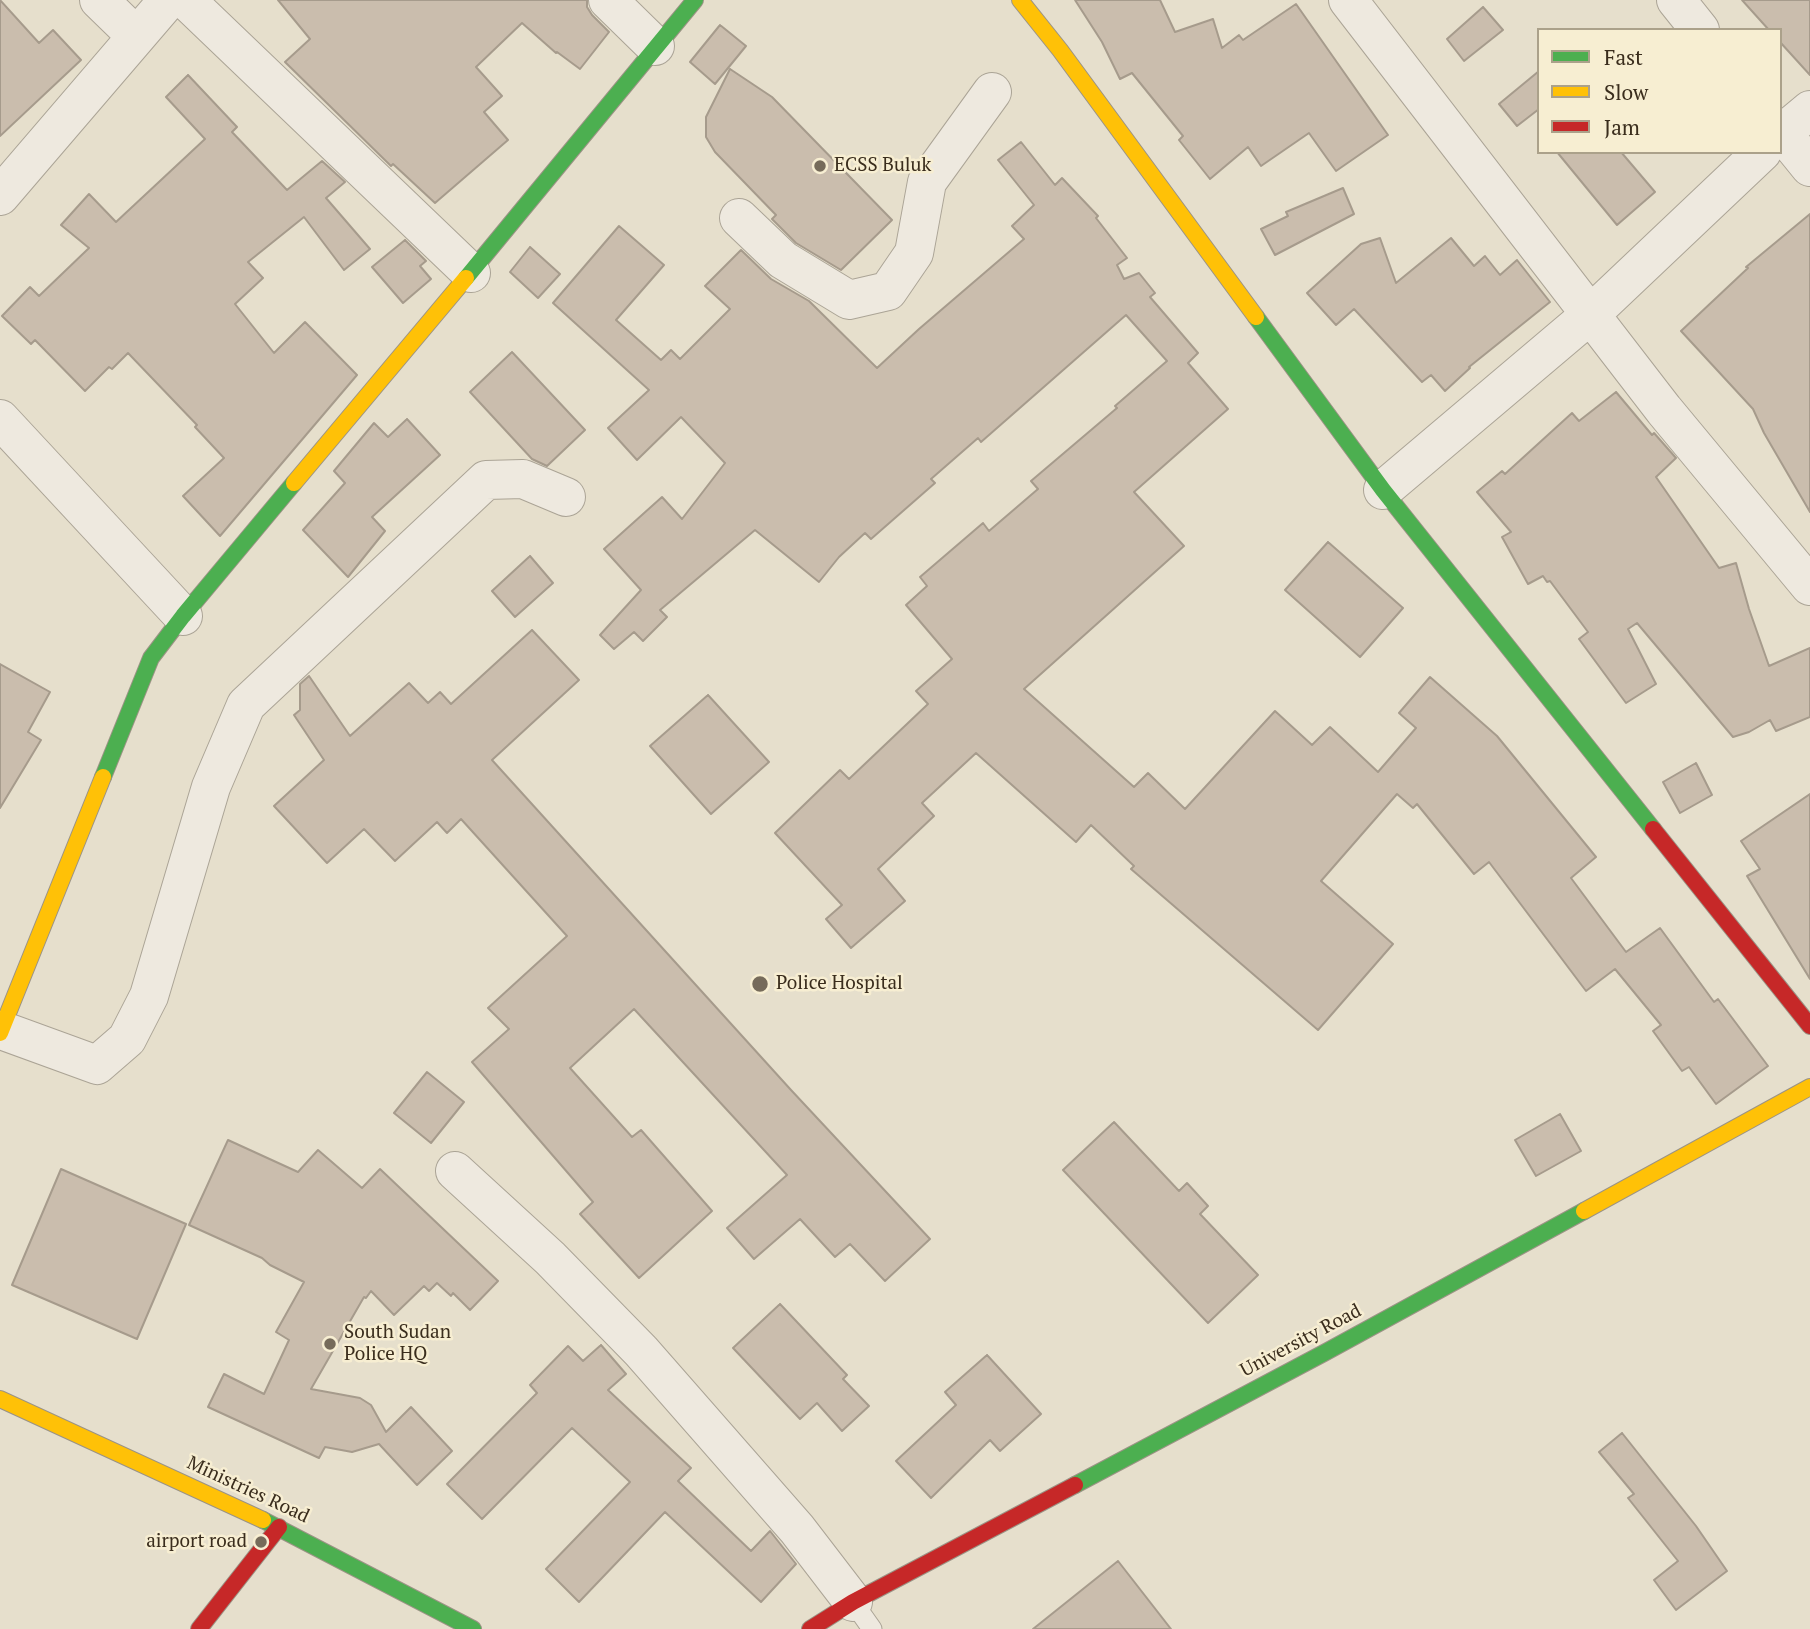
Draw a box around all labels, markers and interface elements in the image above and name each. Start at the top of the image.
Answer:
legend [1537,28,1782,154]
text: Fast [1604,43,1643,71]
text: Slow [1604,78,1648,106]
text: Jam [1604,113,1640,141]
place label: ECSS Buluk [834,155,931,177]
marker: ECSS Buluk [812,158,828,174]
place label: Police Hospital [776,973,903,995]
marker: Police Hospital [750,974,770,994]
street label: University Road [1237,1300,1365,1382]
place label: South Sudan Police HQ [344,1322,451,1366]
marker: South Sudan Police HQ [322,1336,338,1352]
street label: Ministries Road [183,1452,313,1528]
place label: airport road [146,1531,247,1553]
marker: airport road [253,1534,269,1550]

